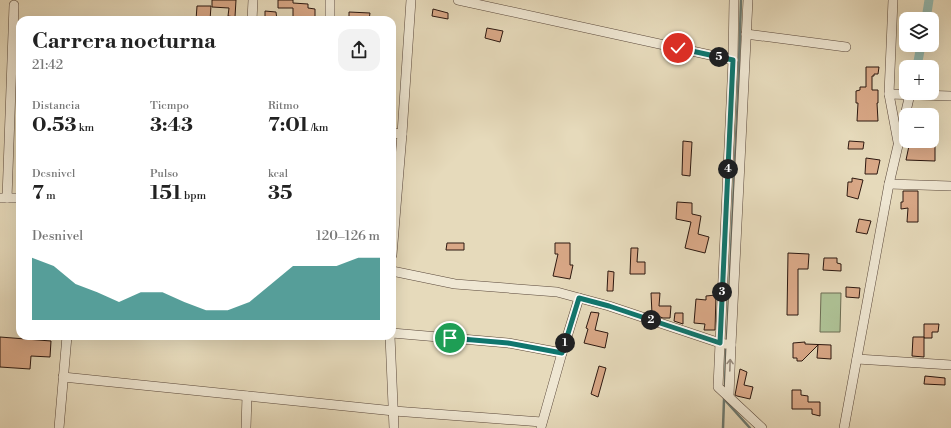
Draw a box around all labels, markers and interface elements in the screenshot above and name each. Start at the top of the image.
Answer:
map controls [899,12,939,148]
button: layers [899,12,939,52]
text: Carrera nocturna [32,28,216,55]
button: share [338,29,380,71]
pin [661,31,695,65]
icon: check [667,37,689,59]
pin: 5 [709,47,729,67]
text: 5 [716,50,722,64]
text: 21:42 [32,57,63,73]
button: + [899,60,939,100]
text: Distancia [32,99,80,113]
text: Tiempo [150,99,189,113]
text: Ritmo [268,99,299,113]
button: − [899,108,939,148]
text: 0.53 [32,113,76,138]
text: 3:43 [150,113,193,138]
text: 7:01 [268,113,309,138]
text: km [76,121,94,135]
text: /km [309,121,328,135]
pin: 4 [718,159,738,179]
text: 4 [724,162,732,176]
text: Desnivel [32,167,75,181]
text: Pulso [150,167,178,181]
text: kcal [268,167,288,181]
text: 7 [32,181,44,206]
text: 151 [150,181,182,206]
text: 35 [268,181,292,206]
text: m [44,189,56,203]
text: bpm [182,189,206,203]
text: Desnivel [32,228,83,244]
text: 120–126 m [316,228,380,244]
pin: 3 [712,282,732,302]
text: 3 [719,285,725,299]
pin: 2 [641,310,661,330]
text: 2 [648,313,654,327]
pin [433,321,467,355]
icon: arrive [439,327,461,349]
pin: 1 [555,333,575,353]
text: 1 [562,336,568,350]
one-way arrow [726,359,734,372]

